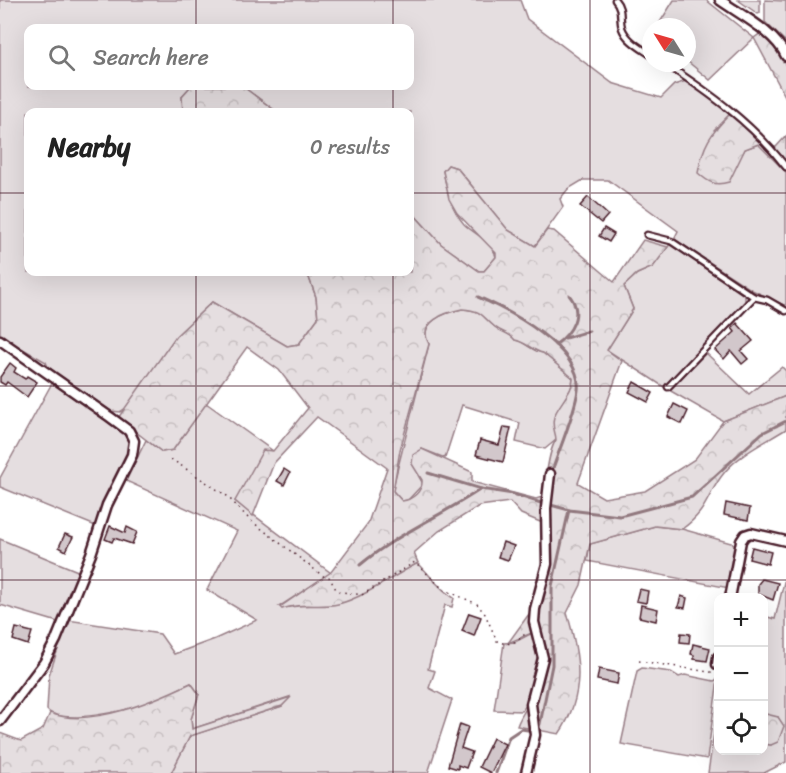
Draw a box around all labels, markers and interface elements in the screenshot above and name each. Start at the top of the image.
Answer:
north arrow [642,18,696,72]
search box [24,24,414,90]
text: Search here [93,38,209,77]
icon: search [45,41,78,74]
text: Nearby [48,124,130,170]
text: 0 results [310,130,390,165]
map controls [714,593,768,755]
button: + [714,593,768,647]
button: − [714,647,768,701]
button: locate [714,701,768,755]

